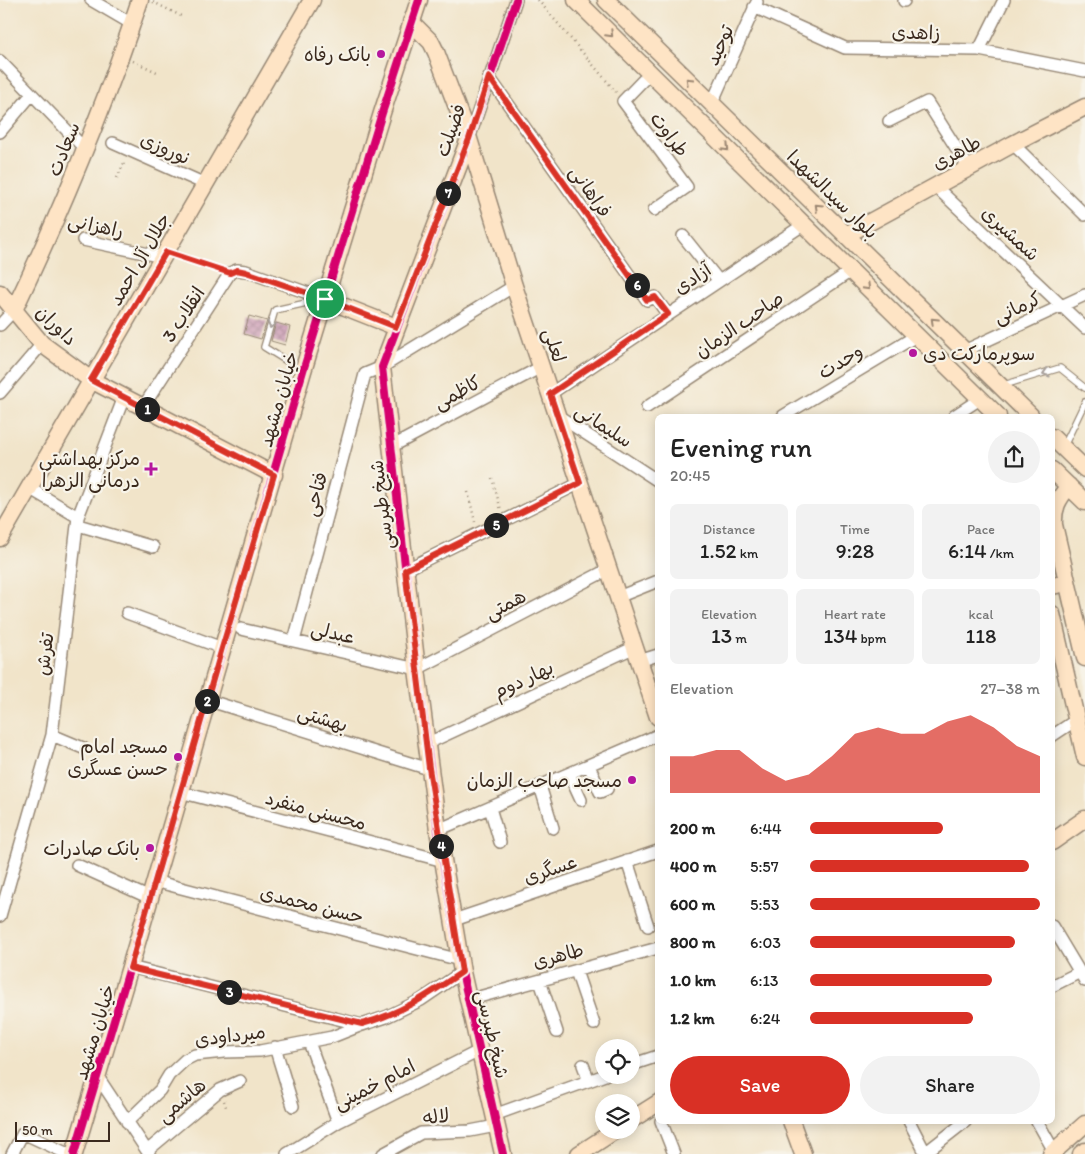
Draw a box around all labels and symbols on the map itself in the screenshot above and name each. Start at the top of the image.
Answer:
street label: توحید [700,21,739,69]
street label: زاهدی [891,21,941,44]
one-way arrow [605,28,614,37]
place label: بانک رفاه [304,43,371,66]
marker: بانک رفاه [375,48,387,60]
one-way arrow [686,78,695,87]
street label: فضیلت [430,101,471,160]
street label: طراوت [645,107,694,161]
street label: سعادت [42,119,85,180]
street label: نوروزی [137,127,195,170]
street label: طاهری [928,130,985,175]
one-way arrow [720,142,729,151]
street label: بلوار سیدالشهدا [782,145,883,244]
street label: فراهانی [564,161,617,222]
pin: 7 [436,180,460,206]
street label: شمشیری [977,201,1044,266]
one-way arrow [814,204,823,213]
street label: راهزانی [66,208,126,244]
street label: جلال آل احمد [104,209,175,310]
street label: آزادی [669,257,716,299]
pin: 6 [624,272,650,298]
pin [304,278,346,320]
one-way arrow [861,281,870,290]
street label: انقلاب 3 [157,282,210,346]
street label: صاحب الزمان [690,286,788,363]
street label: کرمانی [990,286,1045,329]
street label: داوران [31,300,82,350]
one-way arrow [931,318,940,327]
one-way arrow [266,320,276,328]
street label: لعلی [537,325,571,365]
street label: وحدت [814,339,867,384]
place label: سوپرمارکت دی [923,342,1035,366]
marker: سوپرمارکت دی [907,347,919,359]
street label: خیابان مشهد [254,349,303,450]
one-way arrow [1042,367,1050,377]
street label: کاظمی [430,370,485,415]
pin: 1 [134,396,160,422]
street label: سلیمانی [570,398,637,453]
place label: مرکز بهداشتی درمانی الزهرا [39,447,140,493]
street label: شیخ طبرسی [365,459,399,551]
marker: مرکز بهداشتی درمانی الزهرا [144,462,158,476]
street label: فتاحی [299,469,333,519]
pin: 5 [484,512,508,538]
street label: همتی [481,584,530,626]
street label: عبدلی [309,616,357,650]
street label: تفرش [30,631,59,677]
street label: بهار دوم [489,656,558,706]
pin: 2 [194,688,220,714]
street label: بهشتی [295,700,351,738]
place label: مسجد امام حسن عسگری [67,735,168,780]
marker: مسجد امام حسن عسگری [172,751,184,763]
place label: مسجد صاحب الزمان [467,769,622,792]
marker: مسجد صاحب الزمان [626,774,638,786]
street label: محسنی منفرد [263,786,369,836]
pin: 4 [428,834,454,858]
place label: بانک صادرات [43,837,140,860]
marker: بانک صادرات [144,842,156,854]
street label: عسگری [520,850,580,889]
street label: حسن محمدی [258,881,366,928]
street label: طاهری [530,938,586,973]
pin: 3 [216,980,242,1004]
street label: خیابان مشهد [69,982,120,1083]
street label: شیخ طبرسی [470,988,514,1081]
street label: میرداودی [193,1020,267,1051]
street label: امام خمینی [330,1054,420,1117]
street label: هاشمی [152,1073,211,1128]
street label: لاله [421,1103,451,1130]
scale bar [15,1119,110,1142]

